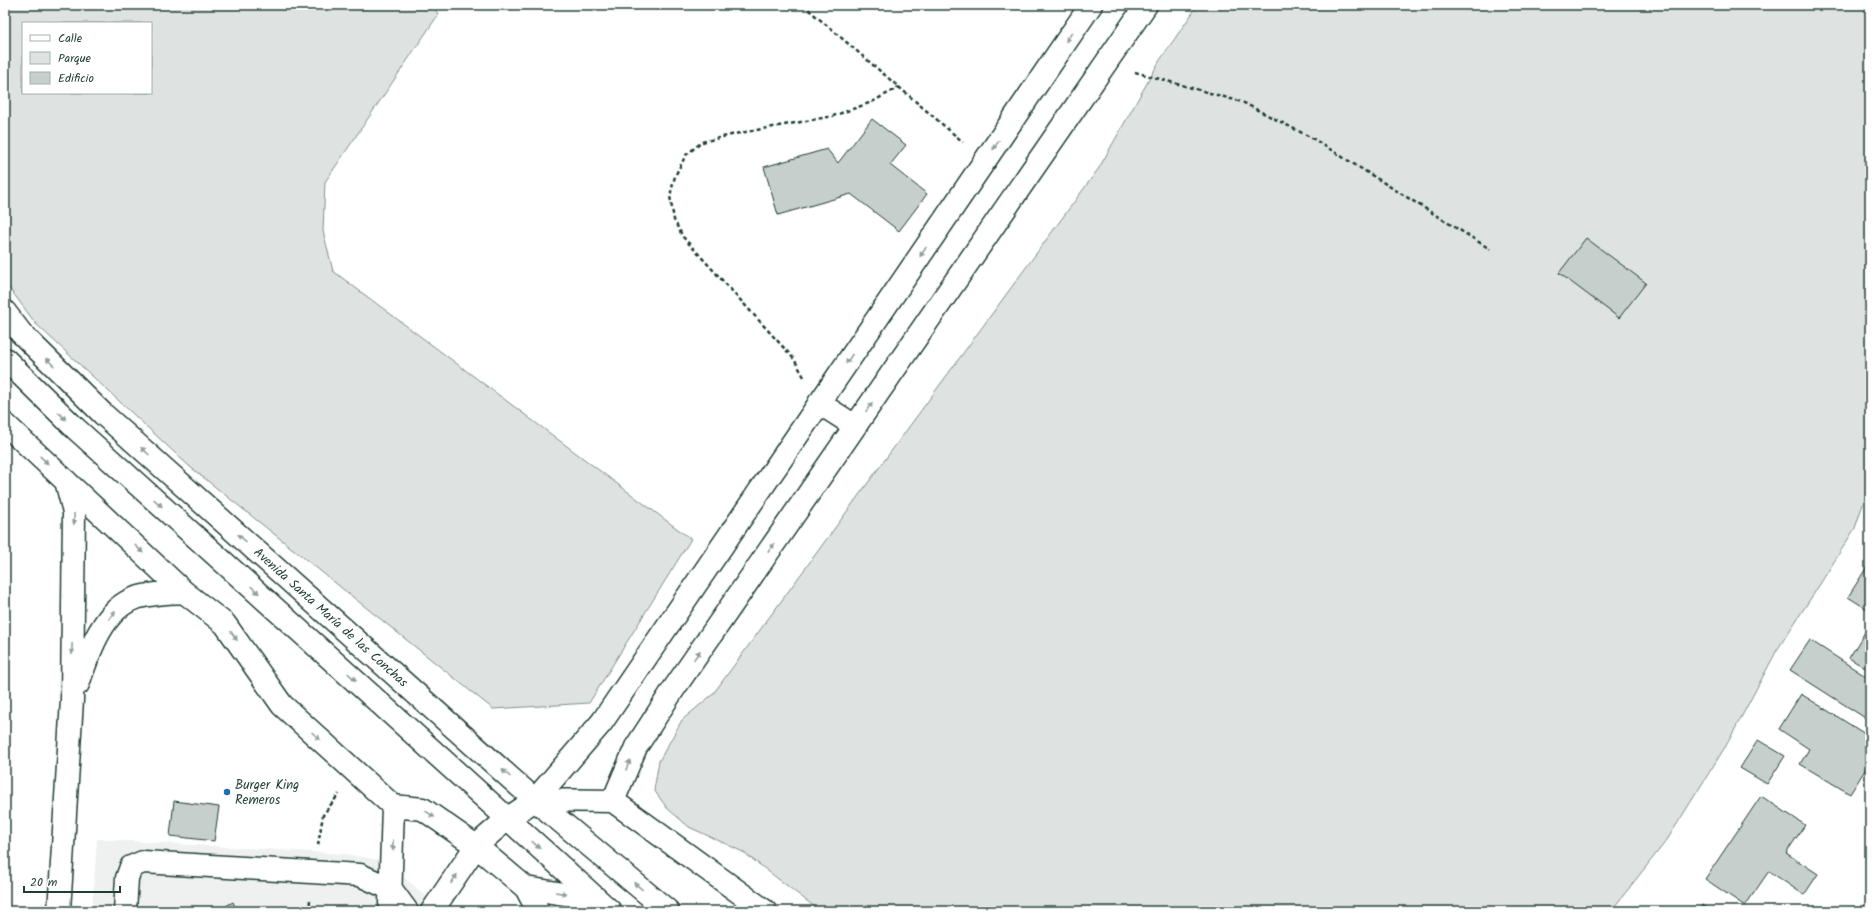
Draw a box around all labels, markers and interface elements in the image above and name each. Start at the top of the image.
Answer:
legend [22,22,152,94]
text: Calle [58,29,83,48]
one-way arrow [1065,32,1073,42]
text: Parque [58,49,92,68]
text: Edificio [58,69,94,88]
one-way arrow [992,139,1000,150]
one-way arrow [919,246,926,258]
one-way arrow [845,354,853,365]
one-way arrow [45,357,55,367]
one-way arrow [865,402,873,412]
one-way arrow [57,411,67,421]
one-way arrow [140,447,150,456]
one-way arrow [39,455,49,464]
one-way arrow [153,499,164,508]
one-way arrow [71,513,77,526]
one-way arrow [237,533,247,542]
street label: Avenida Santa María de las Conchas [249,543,413,693]
one-way arrow [767,543,775,554]
one-way arrow [133,544,144,553]
one-way arrow [250,586,260,595]
one-way arrow [108,610,117,621]
one-way arrow [230,631,238,642]
one-way arrow [69,643,75,656]
one-way arrow [693,650,701,661]
one-way arrow [346,673,357,682]
one-way arrow [311,731,321,741]
one-way arrow [625,759,631,771]
one-way arrow [501,769,511,778]
place label: Burger King Remeros [235,775,299,811]
marker: Burger King Remeros [222,787,232,797]
one-way arrow [425,810,435,818]
one-way arrow [389,839,396,851]
one-way arrow [531,840,541,850]
scale bar [24,868,120,894]
text: 20 m [30,873,58,892]
one-way arrow [450,874,458,884]
one-way arrow [633,882,644,890]
one-way arrow [555,890,567,896]

